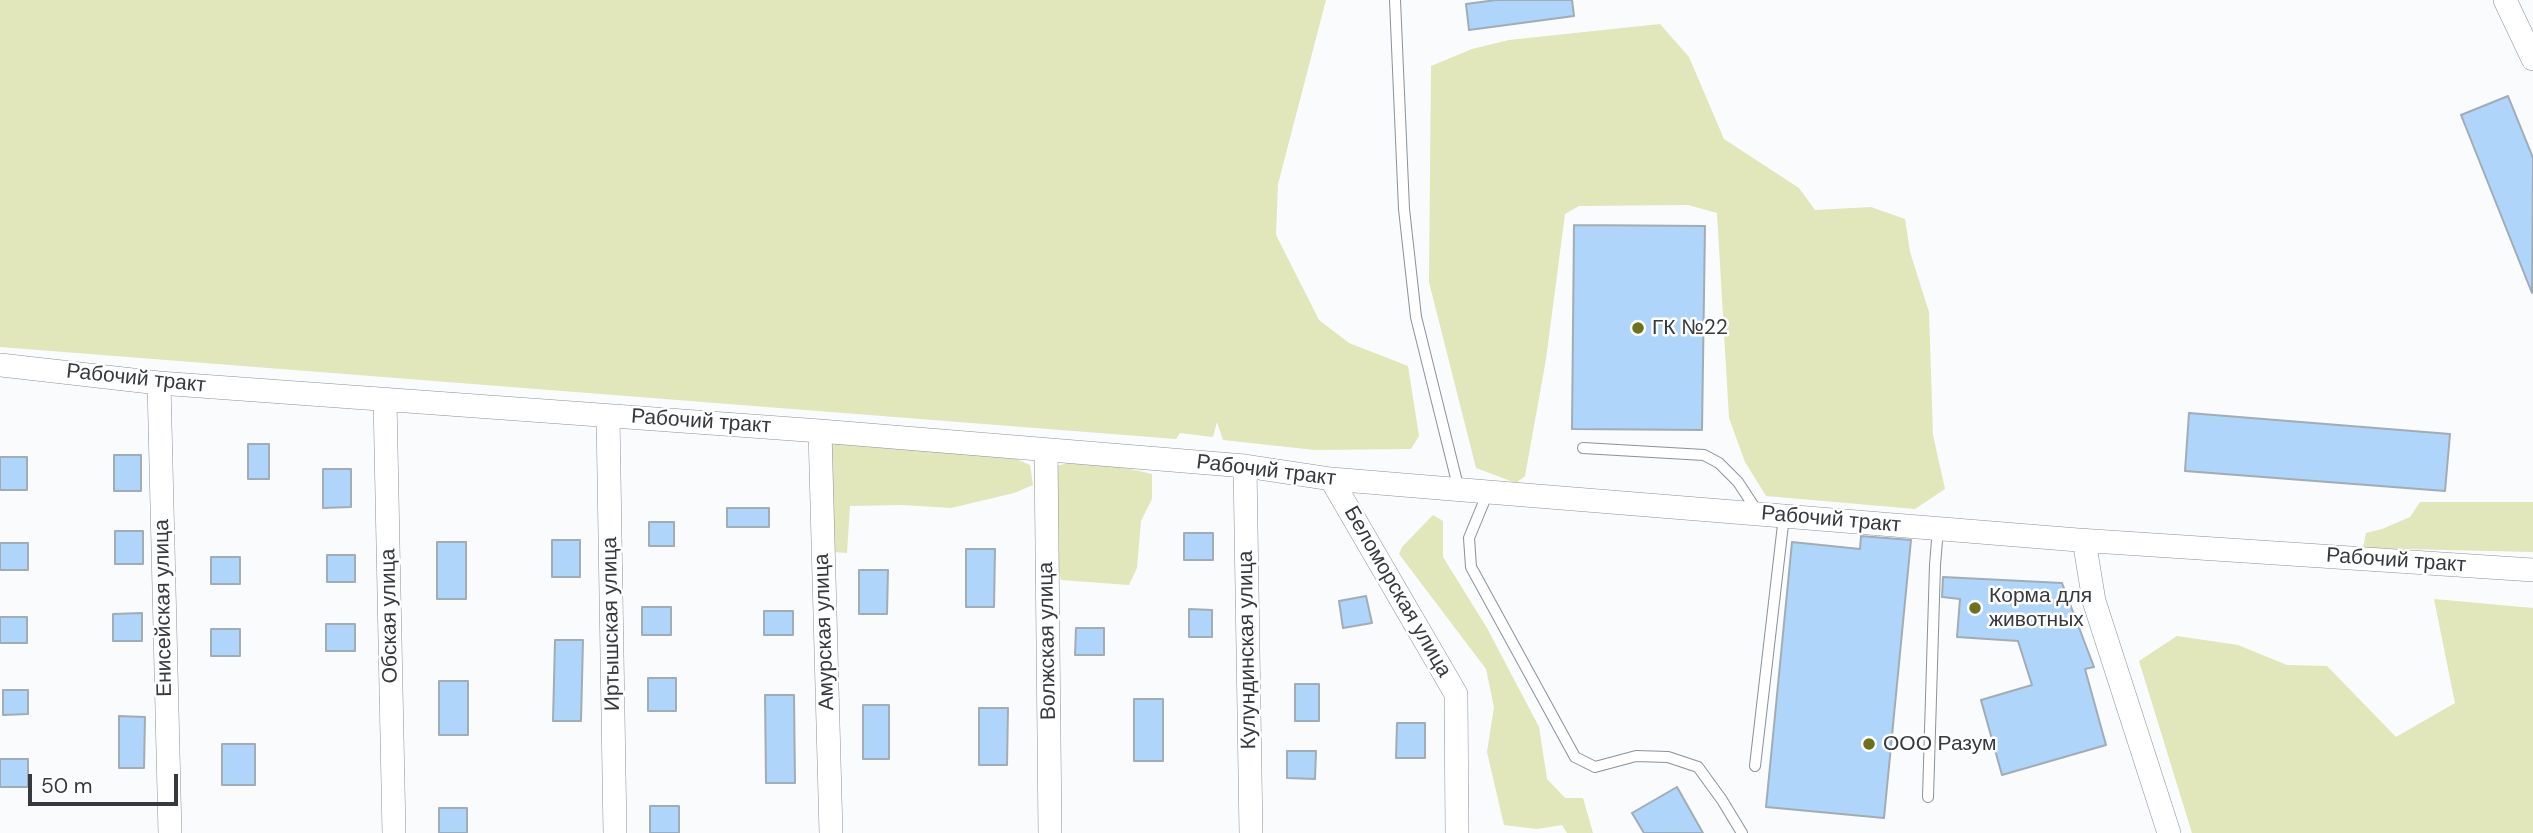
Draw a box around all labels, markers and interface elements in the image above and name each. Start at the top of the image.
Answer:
place label: ГК №22 [1652,315,1728,341]
marker: ГК №22 [1630,320,1646,336]
street label: Рабочий тракт [65,359,207,399]
street label: Рабочий тракт [630,405,772,439]
street label: Рабочий тракт [1195,450,1337,492]
street label: Рабочий тракт [1760,501,1902,539]
street label: Беломорская улица [1338,502,1456,682]
street label: Енисейская улица [150,519,178,697]
street label: Иртышская улица [598,537,626,711]
street label: Рабочий тракт [2325,544,2467,578]
street label: Обская улица [376,548,404,684]
street label: Кулундинская улица [1234,550,1262,750]
street label: Амурская улица [810,553,840,711]
street label: Волжская улица [1034,562,1062,720]
place label: Корма для животных [1989,583,2092,633]
marker: Корма для животных [1967,600,1983,616]
place label: ООО Разум [1883,731,1996,757]
marker: ООО Разум [1861,736,1877,752]
scale bar [32,760,182,804]
text: 50 m [41,772,92,800]

